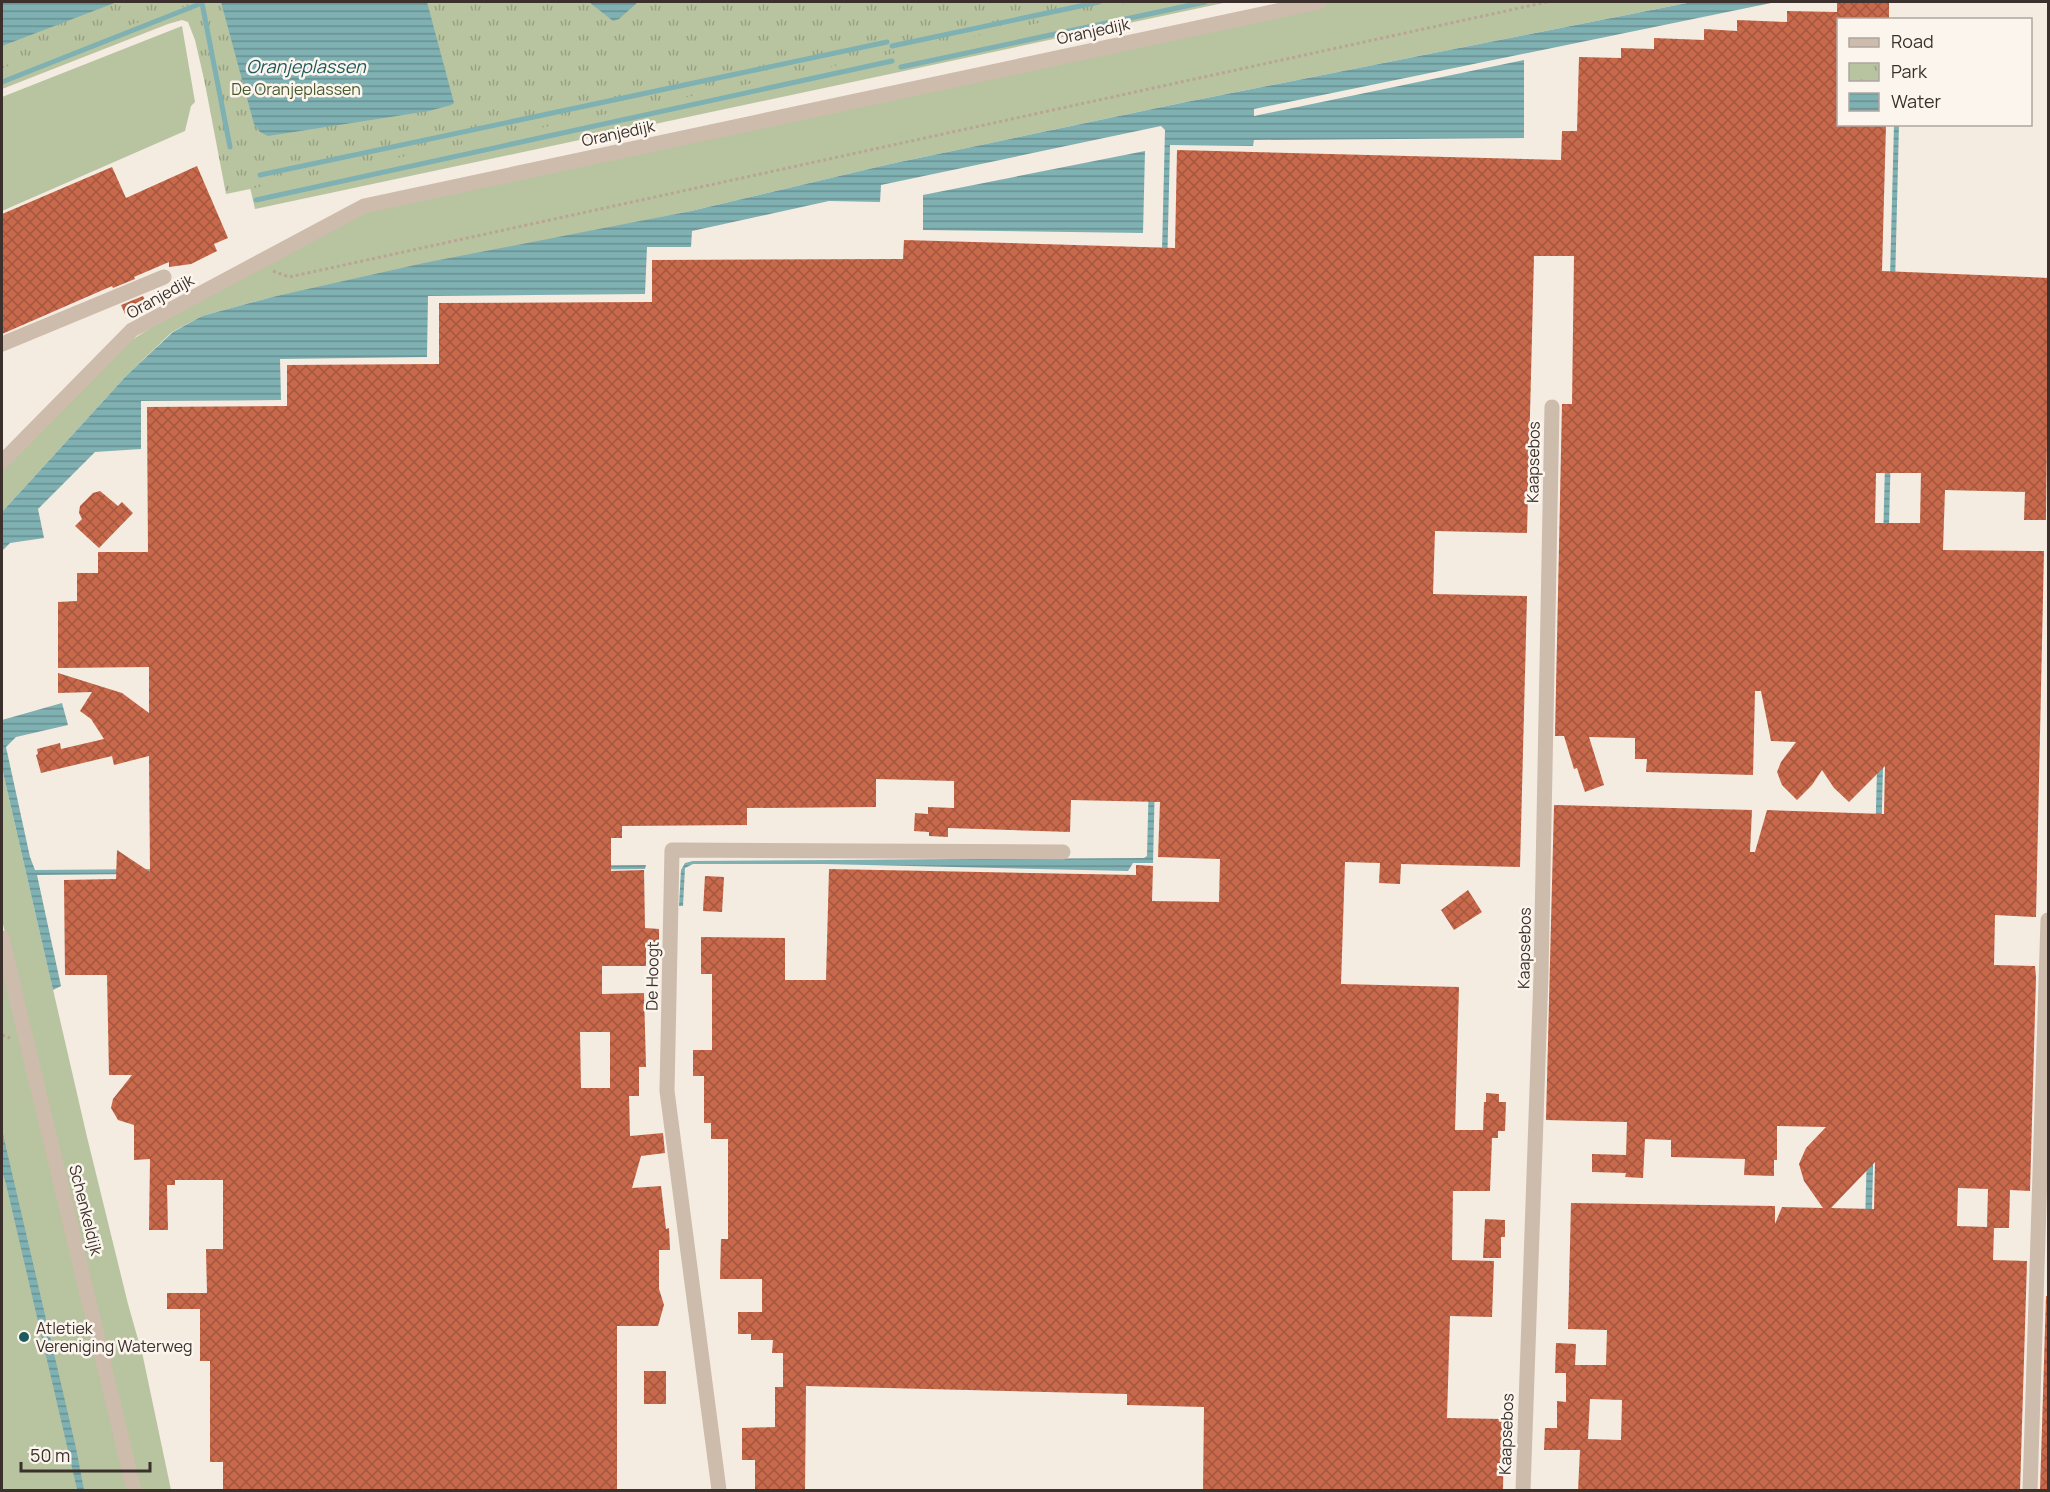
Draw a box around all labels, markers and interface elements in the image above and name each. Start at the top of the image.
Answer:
street label: Oranjedijk [1055,12,1132,49]
legend [1837,18,2032,126]
text: Road [1891,29,1934,53]
water label: Oranjeplassen [246,54,367,78]
text: Park [1891,59,1928,83]
park label: De Oranjeplassen [231,78,361,100]
text: Water [1891,89,1941,113]
street label: Oranjedijk [580,114,657,151]
street label: Oranjedijk [122,268,199,324]
street label: Kaapsebos [1521,421,1545,503]
street label: Kaapsebos [1512,907,1536,989]
street label: De Hoogt [640,941,664,1011]
street label: Schenkeldijk [64,1162,108,1259]
place label: Atletiek Vereniging Waterweg [36,1317,193,1357]
marker: Atletiek Vereniging Waterweg [17,1330,31,1344]
street label: Kaapsebos [1494,1393,1518,1475]
scale bar [21,1435,150,1473]
text: 50 m [30,1443,70,1467]

